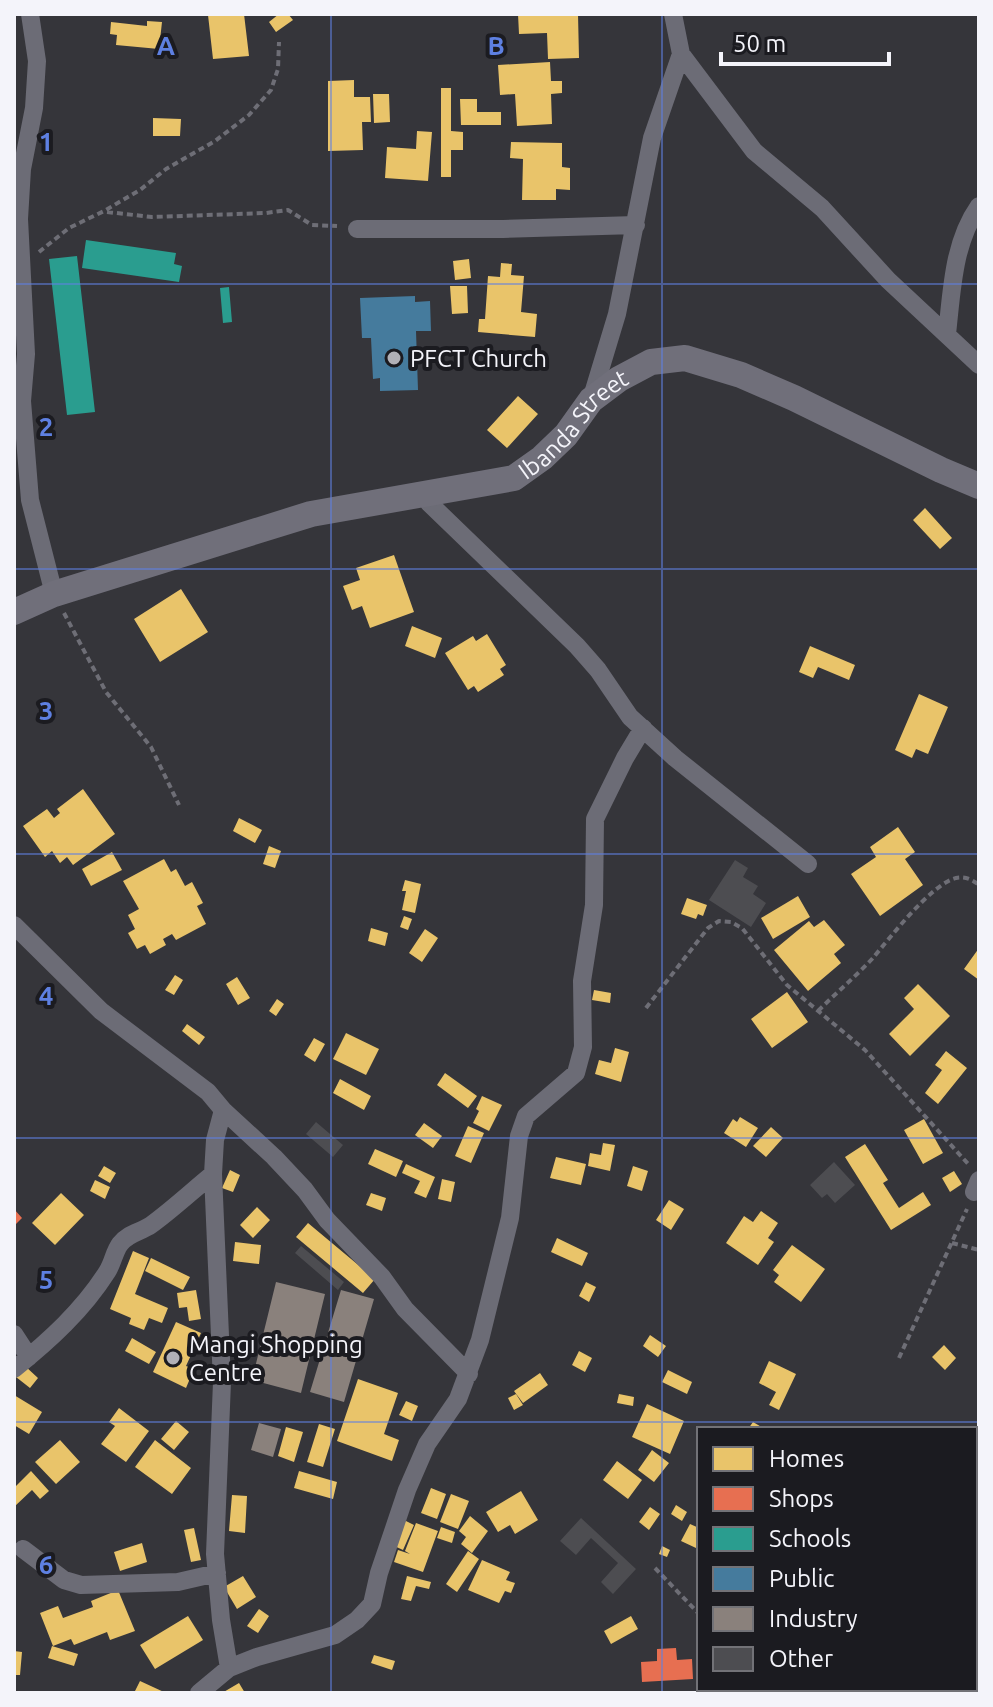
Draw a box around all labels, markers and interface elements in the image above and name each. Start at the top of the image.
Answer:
scale bar [721,16,889,66]
text: 50 m [733,30,786,57]
text: A [157,31,176,60]
text: B [487,31,505,60]
text: 1 [39,127,53,156]
place label: PFCT Church [410,345,547,372]
marker: PFCT Church [385,349,403,367]
street label: Ibanda Street [513,363,633,484]
text: 2 [39,412,53,441]
text: 3 [39,696,53,725]
text: 4 [39,981,53,1010]
text: 5 [39,1265,53,1294]
place label: Mangi Shopping Centre [189,1331,363,1386]
marker: Mangi Shopping Centre [164,1349,182,1367]
legend [697,1427,977,1691]
text: Homes [769,1445,844,1472]
text: Shops [769,1485,834,1512]
text: Schools [769,1525,851,1552]
text: 6 [39,1550,53,1579]
text: Public [769,1565,834,1592]
text: Industry [769,1605,858,1632]
text: Other [769,1645,833,1672]

